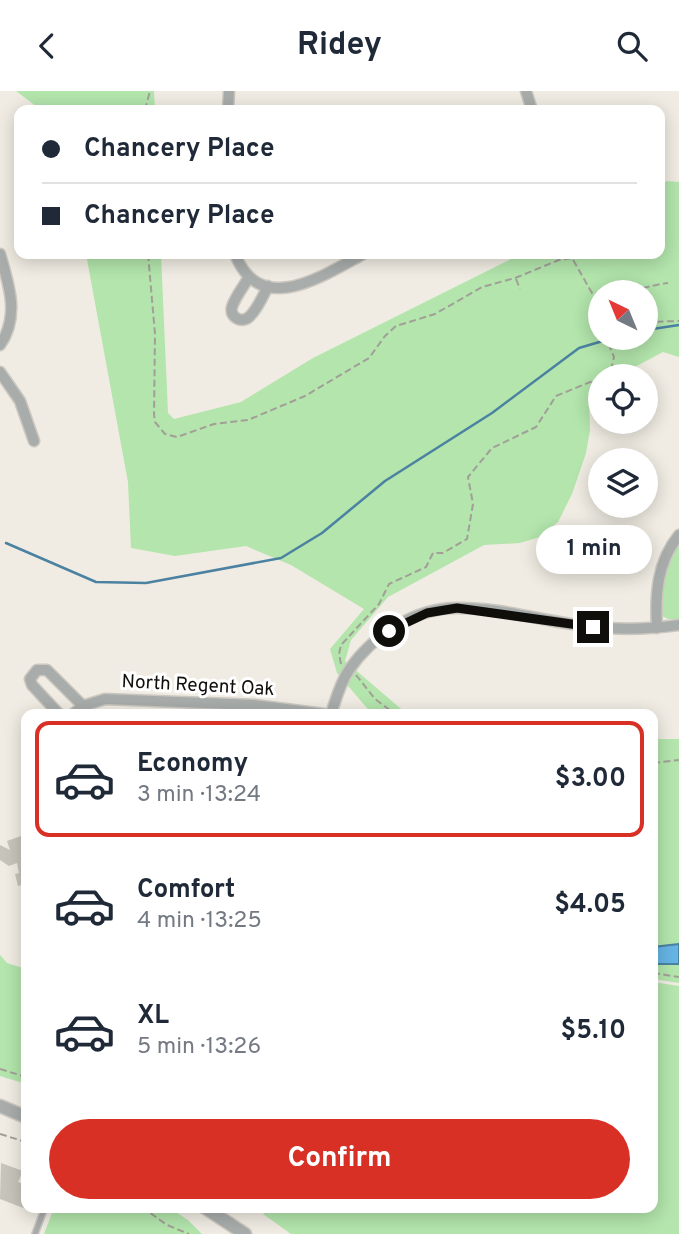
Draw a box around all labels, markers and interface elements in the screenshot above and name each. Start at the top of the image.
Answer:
text: Ridey [297,26,382,66]
icon: back [28,27,66,65]
icon: search [613,27,651,65]
text: Chancery Place [84,133,274,166]
text: Chancery Place [84,200,274,233]
north arrow [588,280,658,350]
map controls [588,280,658,518]
button: locate [588,364,658,434]
button: layers [588,448,658,518]
callout: 1 min [535,525,651,575]
text: 1 min [566,535,622,564]
route end [577,611,609,643]
route start [373,615,405,647]
street label: North Regent Oak [121,670,275,702]
icon: car [53,748,116,811]
text: Economy [137,748,248,781]
text: $3.00 [555,763,626,796]
text: 3 min · 13:24 [137,781,261,810]
icon: car [53,874,116,937]
text: Comfort [137,874,235,907]
text: $4.05 [554,889,626,922]
text: 4 min · 13:25 [137,907,262,936]
icon: car [53,1000,116,1063]
text: XL [137,1000,169,1033]
text: $5.10 [561,1015,626,1048]
text: 5 min · 13:26 [137,1033,261,1062]
button: Confirm [49,1119,630,1199]

